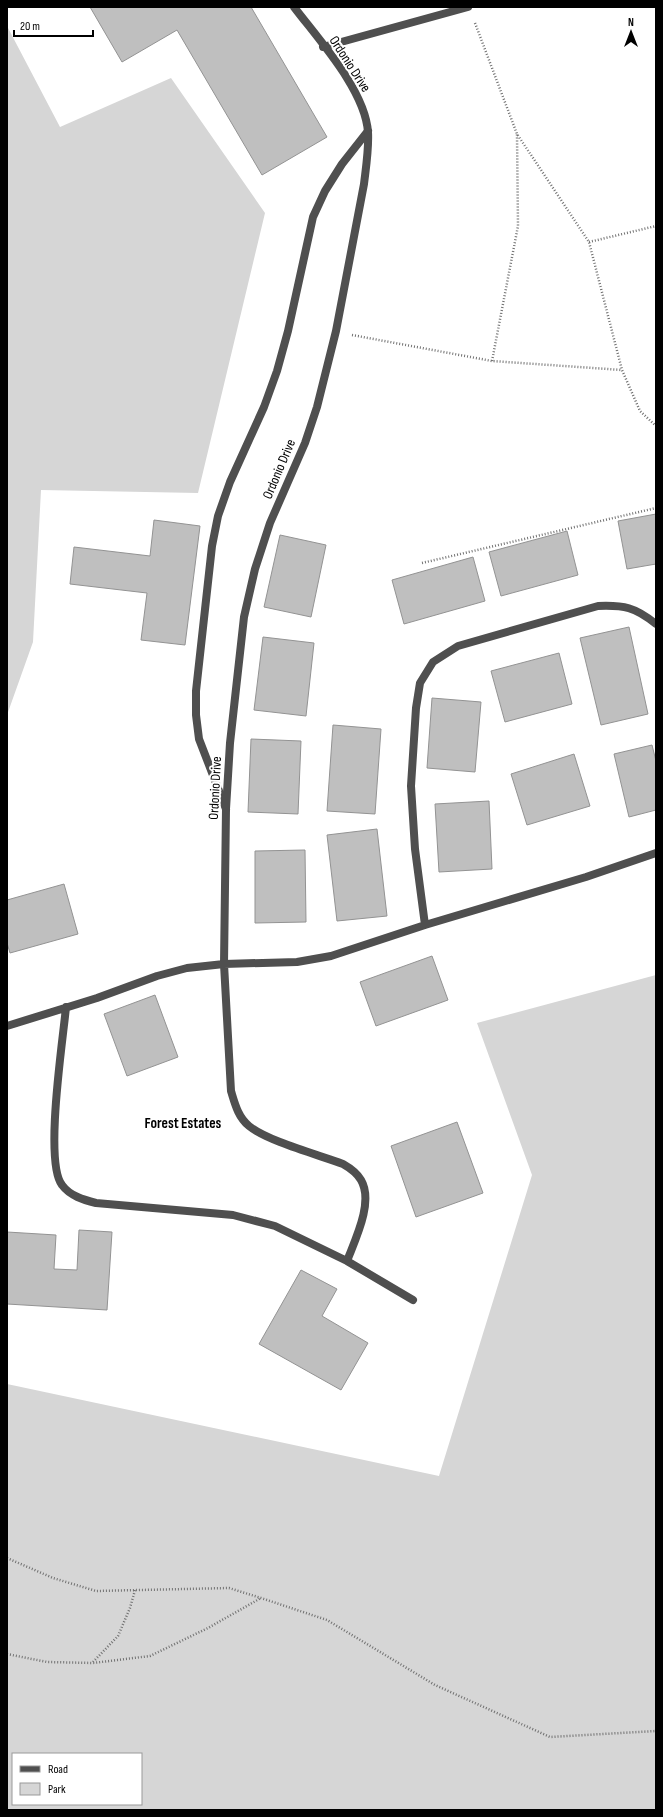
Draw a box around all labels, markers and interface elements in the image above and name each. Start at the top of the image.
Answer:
scale bar [14,12,93,38]
north arrow [611,12,651,52]
text: N [628,16,634,29]
text: 20 m [20,19,40,34]
street label: Ordonio Drive [326,33,374,95]
street label: Ordonio Drive [259,436,299,502]
street label: Ordonio Drive [205,756,225,820]
district label: Forest Estates [145,1114,222,1133]
legend [12,1753,142,1805]
text: Road [48,1762,68,1777]
text: Park [48,1782,66,1797]

